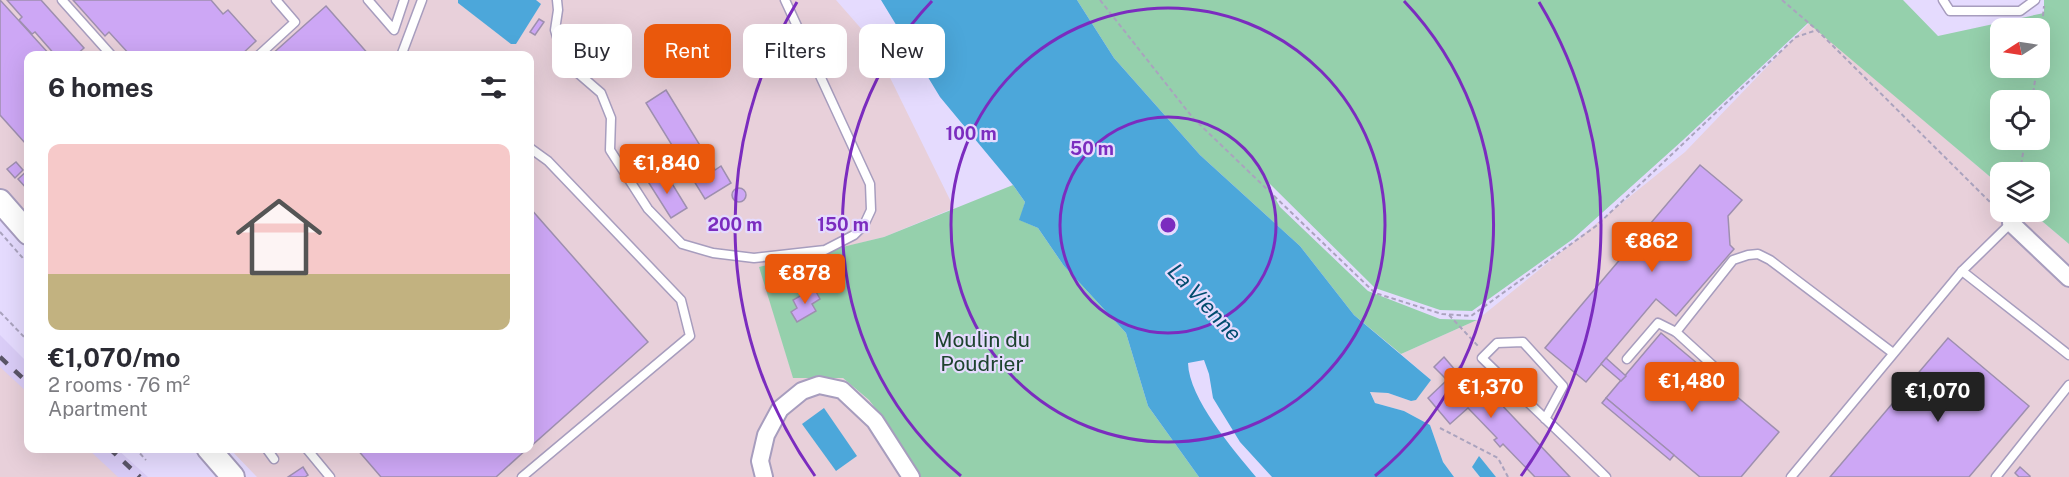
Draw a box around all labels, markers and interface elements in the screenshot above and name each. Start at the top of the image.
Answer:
north arrow [1990,18,2050,78]
map controls [1990,18,2050,222]
chip: Buy [552,24,632,78]
chip: Rent [644,24,731,78]
chip: Filters [743,24,847,78]
chip: New [859,24,945,78]
icon: filters [477,71,510,104]
text: 6 homes [48,72,153,103]
button: locate [1990,90,2050,150]
text: 100 m [945,123,997,144]
text: 50 m [1070,138,1114,159]
pin: €1,840 [618,144,716,195]
text: €1,840 [634,151,700,175]
button: layers [1990,162,2050,222]
icon: home [225,183,333,291]
text: 200 m [708,214,762,235]
text: 150 m [817,214,869,235]
centre of rings [1158,215,1178,235]
pin: €862 [1616,222,1688,273]
text: €862 [1626,229,1678,253]
pin: €878 [769,254,841,305]
water label: La Vienne [1163,258,1247,346]
text: €878 [779,261,831,285]
park label: Moulin du Poudrier [934,327,1030,376]
text: €1,070/mo [48,342,181,373]
pin: €1,480 [1643,362,1741,413]
pin: €1,370 [1442,368,1540,419]
text: €1,480 [1659,369,1725,393]
pin: €1,070 [1889,372,1987,423]
text: 2 rooms · 76 m² [48,373,190,397]
text: €1,370 [1458,375,1524,399]
text: €1,070 [1906,379,1970,403]
text: Apartment [48,397,148,421]

